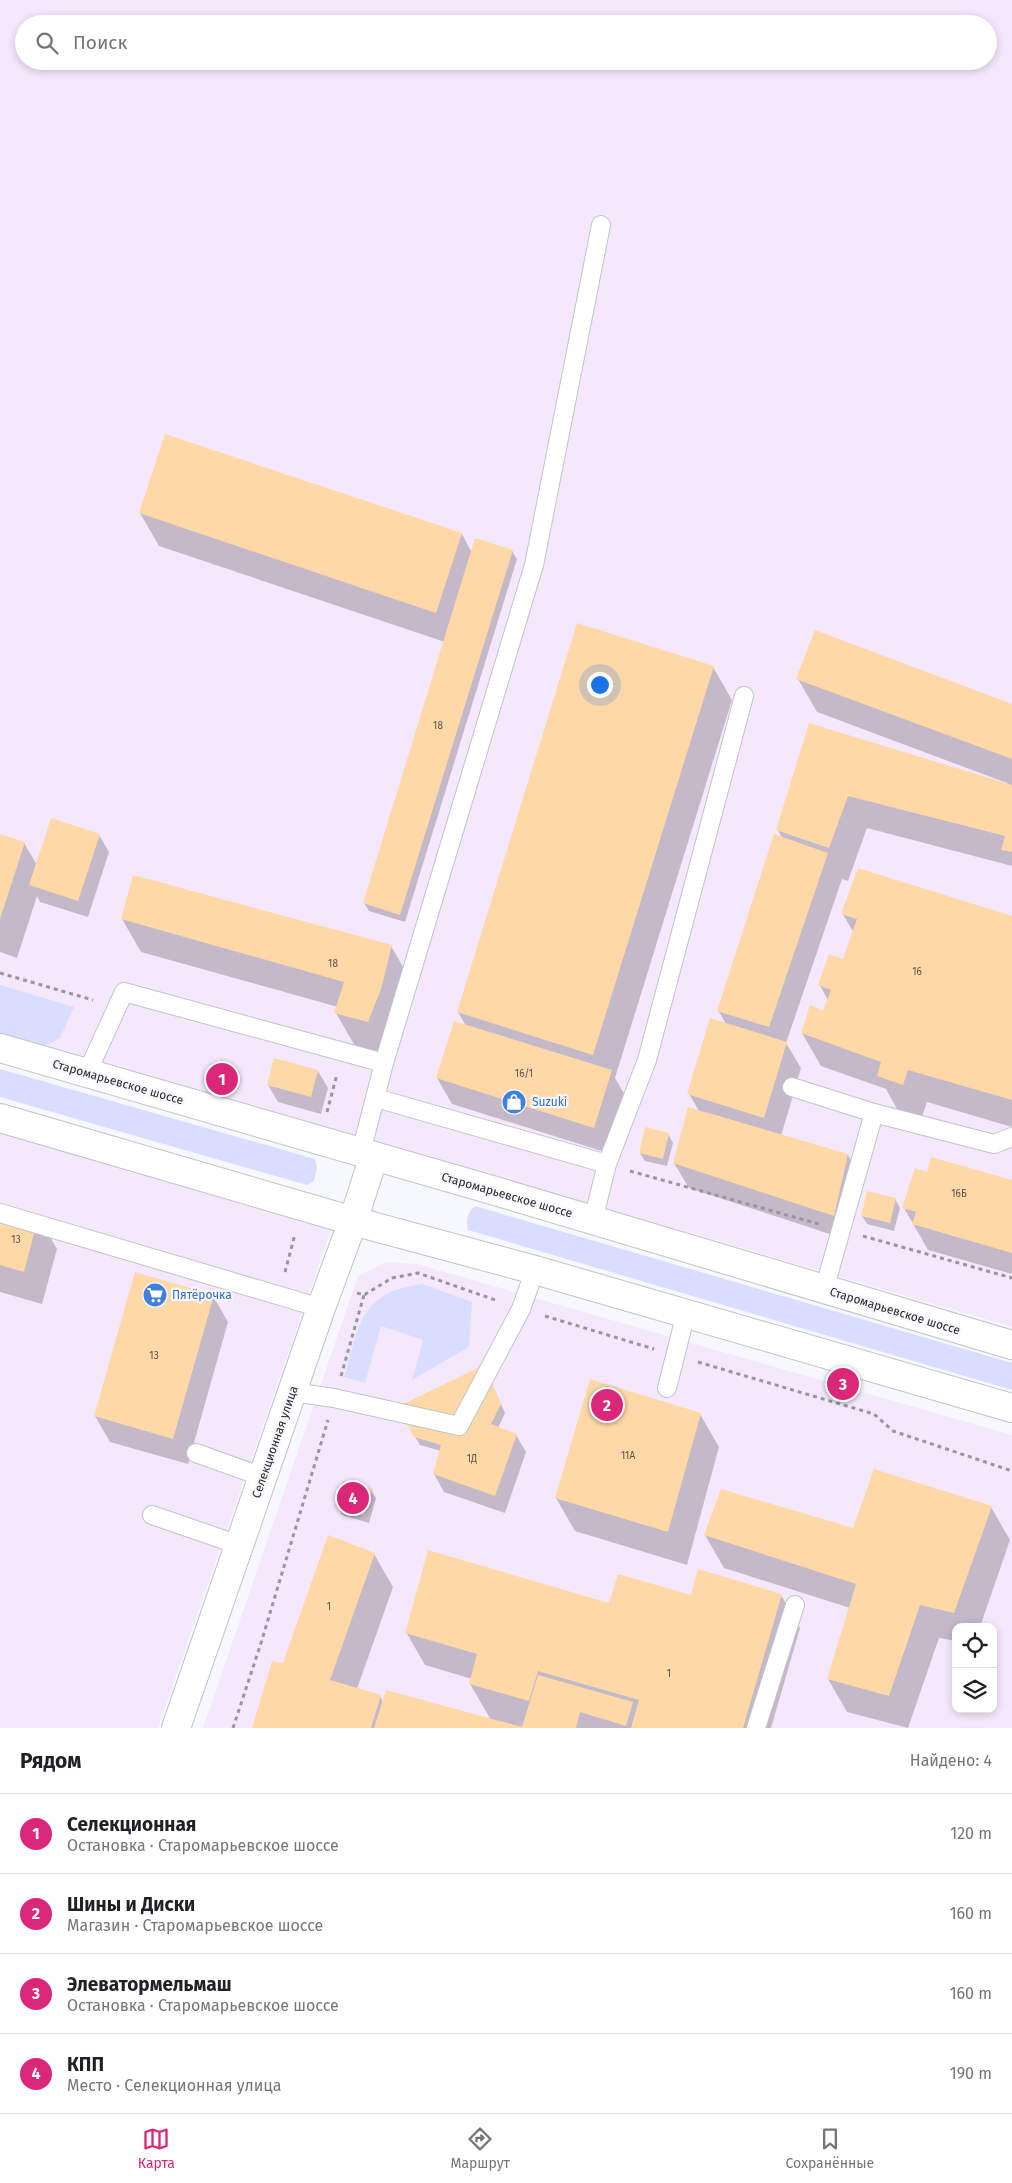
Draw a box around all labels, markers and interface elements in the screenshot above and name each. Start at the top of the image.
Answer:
search box [15,15,997,70]
icon: search [33,29,61,57]
text: Поиск [73,31,127,54]
your location [587,672,613,698]
house number: 18 [433,720,443,732]
house number: 18 [328,958,338,970]
house number: 16 [912,966,922,978]
street label: Старомарьевское шоссе [51,1057,185,1107]
pin: 1 [206,1060,238,1098]
house number: 16/1 [515,1068,533,1080]
shop icon: Suzuki [501,1089,527,1115]
place label: Suzuki [532,1095,567,1109]
street label: Старомарьевское шоссе [440,1170,574,1220]
house number: 16Б [951,1188,967,1200]
house number: 13 [11,1234,21,1246]
supermarket icon: Пятёрочка [142,1282,168,1308]
street label: Старомарьевское шоссе [828,1284,962,1338]
place label: Пятёрочка [172,1288,232,1302]
house number: 13 [149,1350,159,1362]
pin: 3 [827,1365,859,1403]
street label: Селекционная улица [249,1384,301,1500]
pin: 2 [591,1386,623,1424]
house number: 11А [621,1450,635,1462]
house number: 1Д [467,1453,477,1465]
pin: 4 [337,1479,369,1517]
house number: 1 [327,1601,331,1613]
map controls [952,1623,997,1713]
button: locate [952,1623,997,1668]
house number: 1 [667,1668,671,1680]
button: layers [952,1668,997,1713]
text: Рядом [20,1748,81,1774]
text: Найдено: 4 [910,1751,992,1770]
text: Селекционная [67,1813,196,1836]
text: 1 [32,1824,40,1843]
text: 120 m [950,1824,992,1843]
text: Остановка · Старомарьевское шоссе [67,1836,339,1855]
text: Шины и Диски [67,1893,195,1916]
text: 2 [32,1904,40,1923]
text: 160 m [950,1904,992,1923]
text: Магазин · Старомарьевское шоссе [67,1916,323,1935]
text: Элеватормельмаш [67,1973,232,1996]
text: 3 [32,1984,40,2003]
text: 160 m [950,1984,992,2003]
text: Остановка · Старомарьевское шоссе [67,1996,339,2015]
text: КПП [67,2053,104,2076]
text: 4 [31,2064,41,2083]
text: 190 m [950,2064,992,2083]
text: Место · Селекционная улица [67,2076,281,2095]
tab: Карта [138,2125,175,2172]
tab: Маршрут [451,2125,510,2172]
tab: Сохранённые [786,2125,874,2172]

